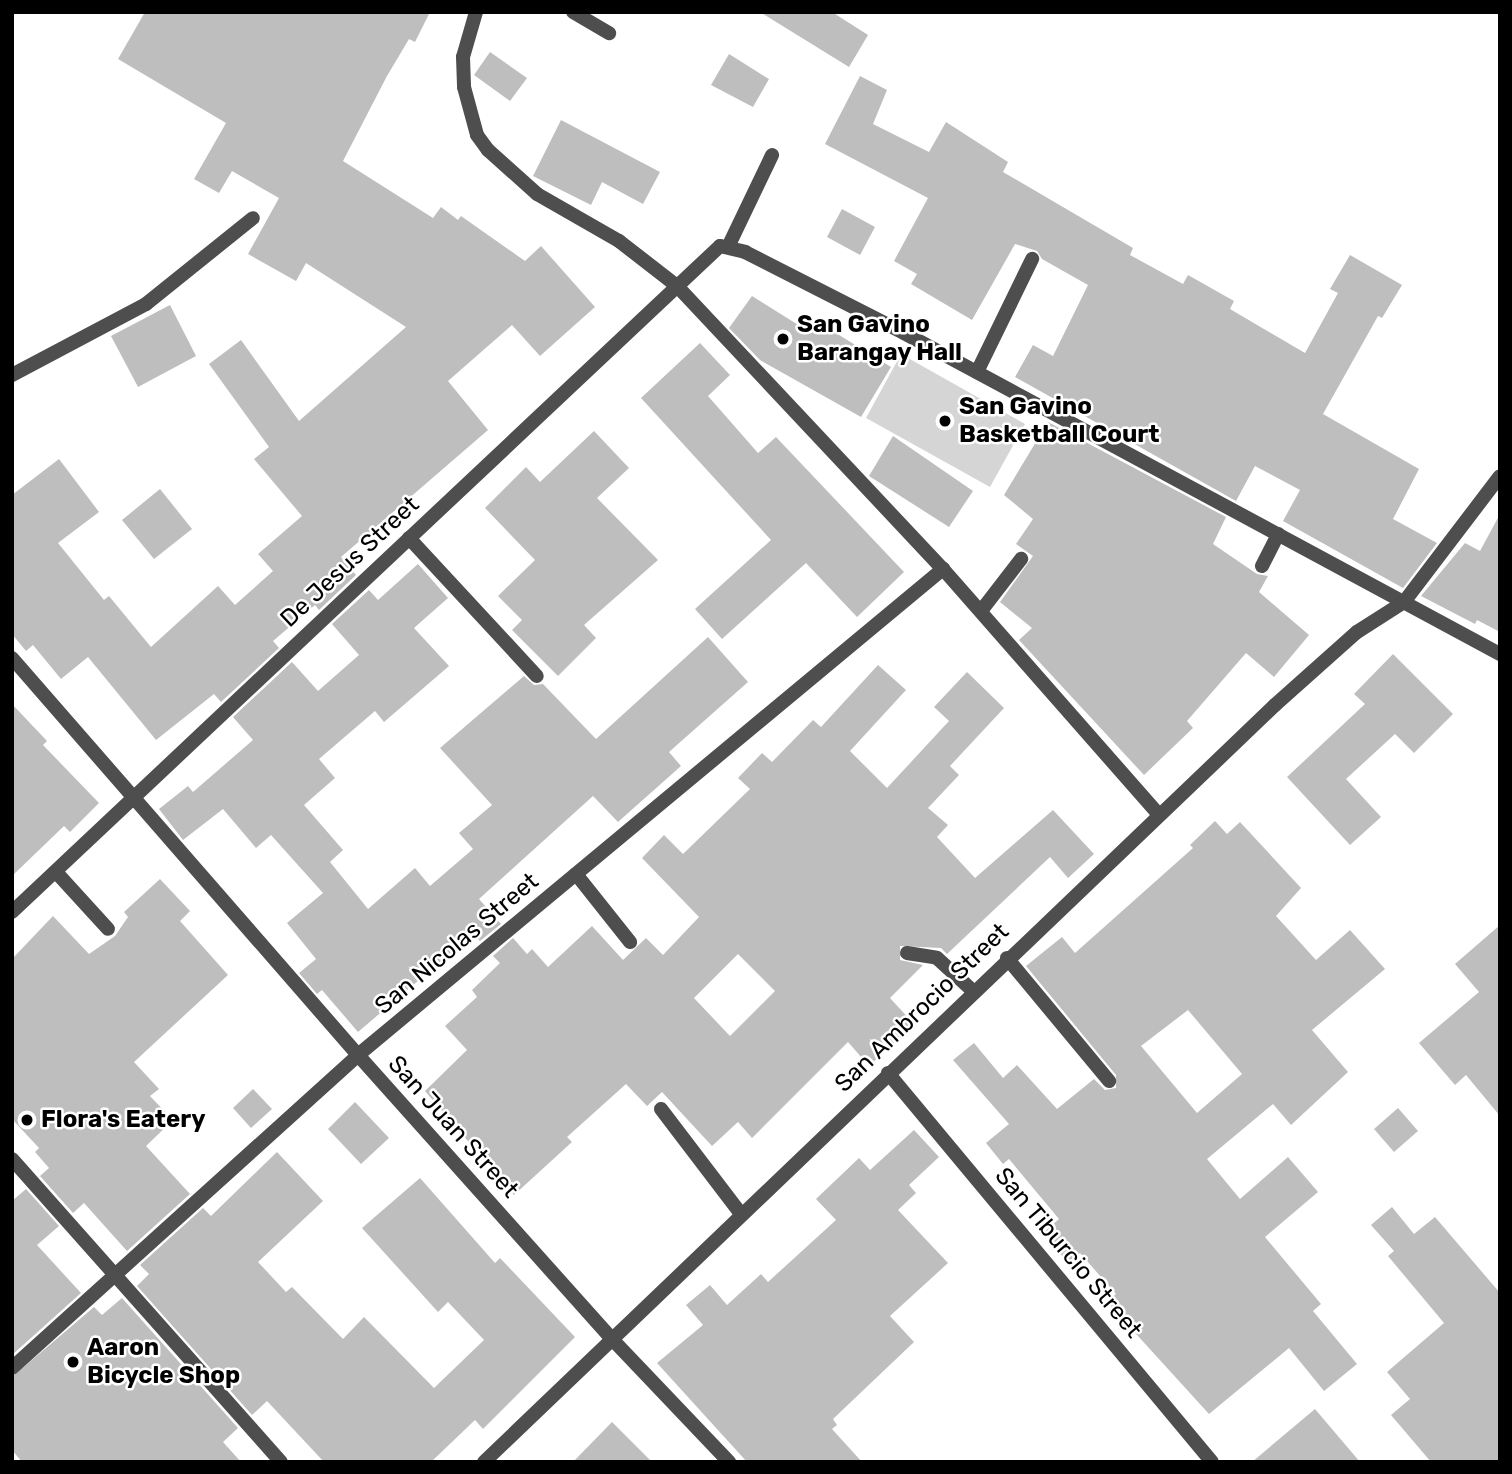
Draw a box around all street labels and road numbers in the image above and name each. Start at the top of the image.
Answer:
street label: De Jesus Street [275,491,425,633]
street label: San Nicolas Street [369,867,545,1021]
street label: San Ambrocio Street [829,917,1015,1099]
street label: San Juan Street [382,1050,524,1204]
street label: San Tiburcio Street [988,1162,1148,1344]

